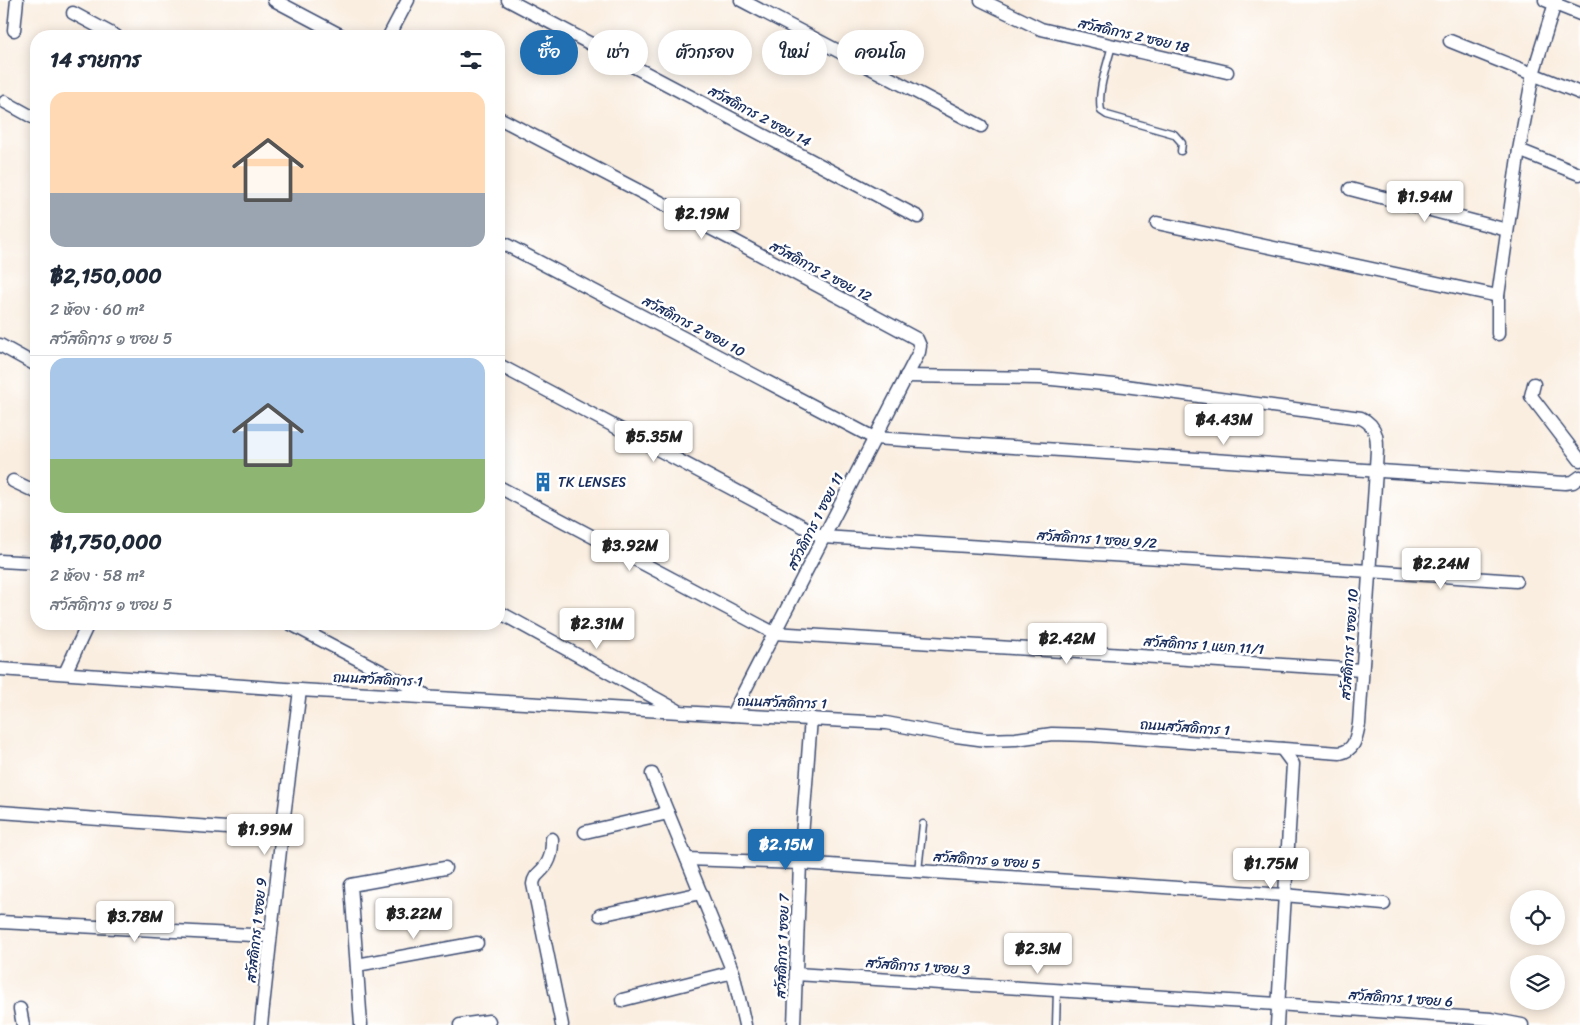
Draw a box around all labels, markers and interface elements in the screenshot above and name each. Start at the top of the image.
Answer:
street label: สวัสดิการ 2 ซอย 18 [1075,10,1192,61]
chip: ซื้อ [520,30,578,75]
chip: เช่า [588,30,648,75]
chip: ตัวกรอง [658,30,752,75]
chip: ใหม่ [762,30,827,75]
chip: คอนโด [837,30,924,75]
text: 14 รายการ [50,41,141,79]
icon: filters [457,46,485,74]
street label: สวัสดิการ 2 ซอย 14 [703,78,816,154]
icon: home [223,125,313,215]
pin: ฿1.94M [1384,180,1466,223]
text: ฿1.94M [1398,182,1452,211]
pin: ฿2.19M [661,198,743,240]
text: ฿2.19M [675,199,729,228]
street label: สวัสดิการ 2 ซอย 12 [764,233,876,309]
text: ฿2,150,000 [50,257,162,295]
street label: สวัสดิการ 2 ซอย 10 [637,288,750,364]
text: 2 ห้อง · 60 m² [50,295,145,324]
text: สวัสดิการ ๑ ซอย 5 [50,324,173,353]
icon: home [223,390,313,480]
pin: ฿4.43M [1183,404,1265,446]
text: ฿4.43M [1196,405,1252,434]
pin: ฿5.35M [613,420,695,463]
text: ฿5.35M [626,422,682,451]
street label: สวัวดิการ 1 ซอย 11 [780,468,851,575]
place label: TK LENSES [558,470,626,495]
building icon: TK LENSES [532,471,554,493]
text: ฿1,750,000 [50,523,162,561]
street label: สวัสดิการ 1 ซอย 9/2 [1035,523,1158,556]
pin: ฿3.92M [589,530,671,572]
text: ฿3.92M [602,531,658,560]
pin: ฿2.24M [1400,548,1482,590]
text: ฿2.24M [1413,549,1469,578]
text: 2 ห้อง · 58 m² [50,561,145,590]
street label: สวัสดิการ 1 ซอย 10 [1333,587,1366,701]
text: สวัสดิการ ๑ ซอย 5 [50,590,173,619]
pin: ฿2.31M [556,608,638,650]
text: ฿2.31M [570,609,624,638]
pin: ฿2.42M [1026,622,1108,665]
text: ฿2.42M [1039,624,1095,653]
street label: สวัสดิการ 1 แยก 11/1 [1142,629,1265,662]
street label: ถนนสวัสดิการ 1 [332,665,424,694]
street label: ถนนสวัสดิการ 1 [737,688,827,717]
street label: ถนนสวัสดิการ 1 [1139,712,1231,743]
pin: ฿1.99M [224,814,306,856]
text: ฿1.99M [238,815,292,844]
pin: ฿2.15M [745,828,827,871]
text: ฿2.15M [759,830,813,859]
street label: สวัสดิการ ๑ ซอย 5 [932,844,1042,877]
pin: ฿1.75M [1230,848,1312,890]
text: ฿1.75M [1244,849,1298,878]
street label: สวัสดิการ 1 ซอย 9 [238,876,274,985]
map controls [1510,890,1565,1010]
button: locate [1510,890,1565,945]
street label: สวัสดิการ 1 ซอย 7 [768,892,797,1000]
pin: ฿3.22M [373,898,455,940]
text: ฿3.22M [386,899,442,928]
pin: ฿3.78M [94,900,176,943]
text: ฿3.78M [107,902,163,931]
pin: ฿2.3M [1003,932,1073,975]
text: ฿2.3M [1015,934,1061,963]
street label: สวัสดิการ 1 ซอย 3 [864,950,971,983]
button: layers [1510,955,1565,1010]
street label: สวัสดิการ 1 ซอย 6 [1347,982,1454,1015]

